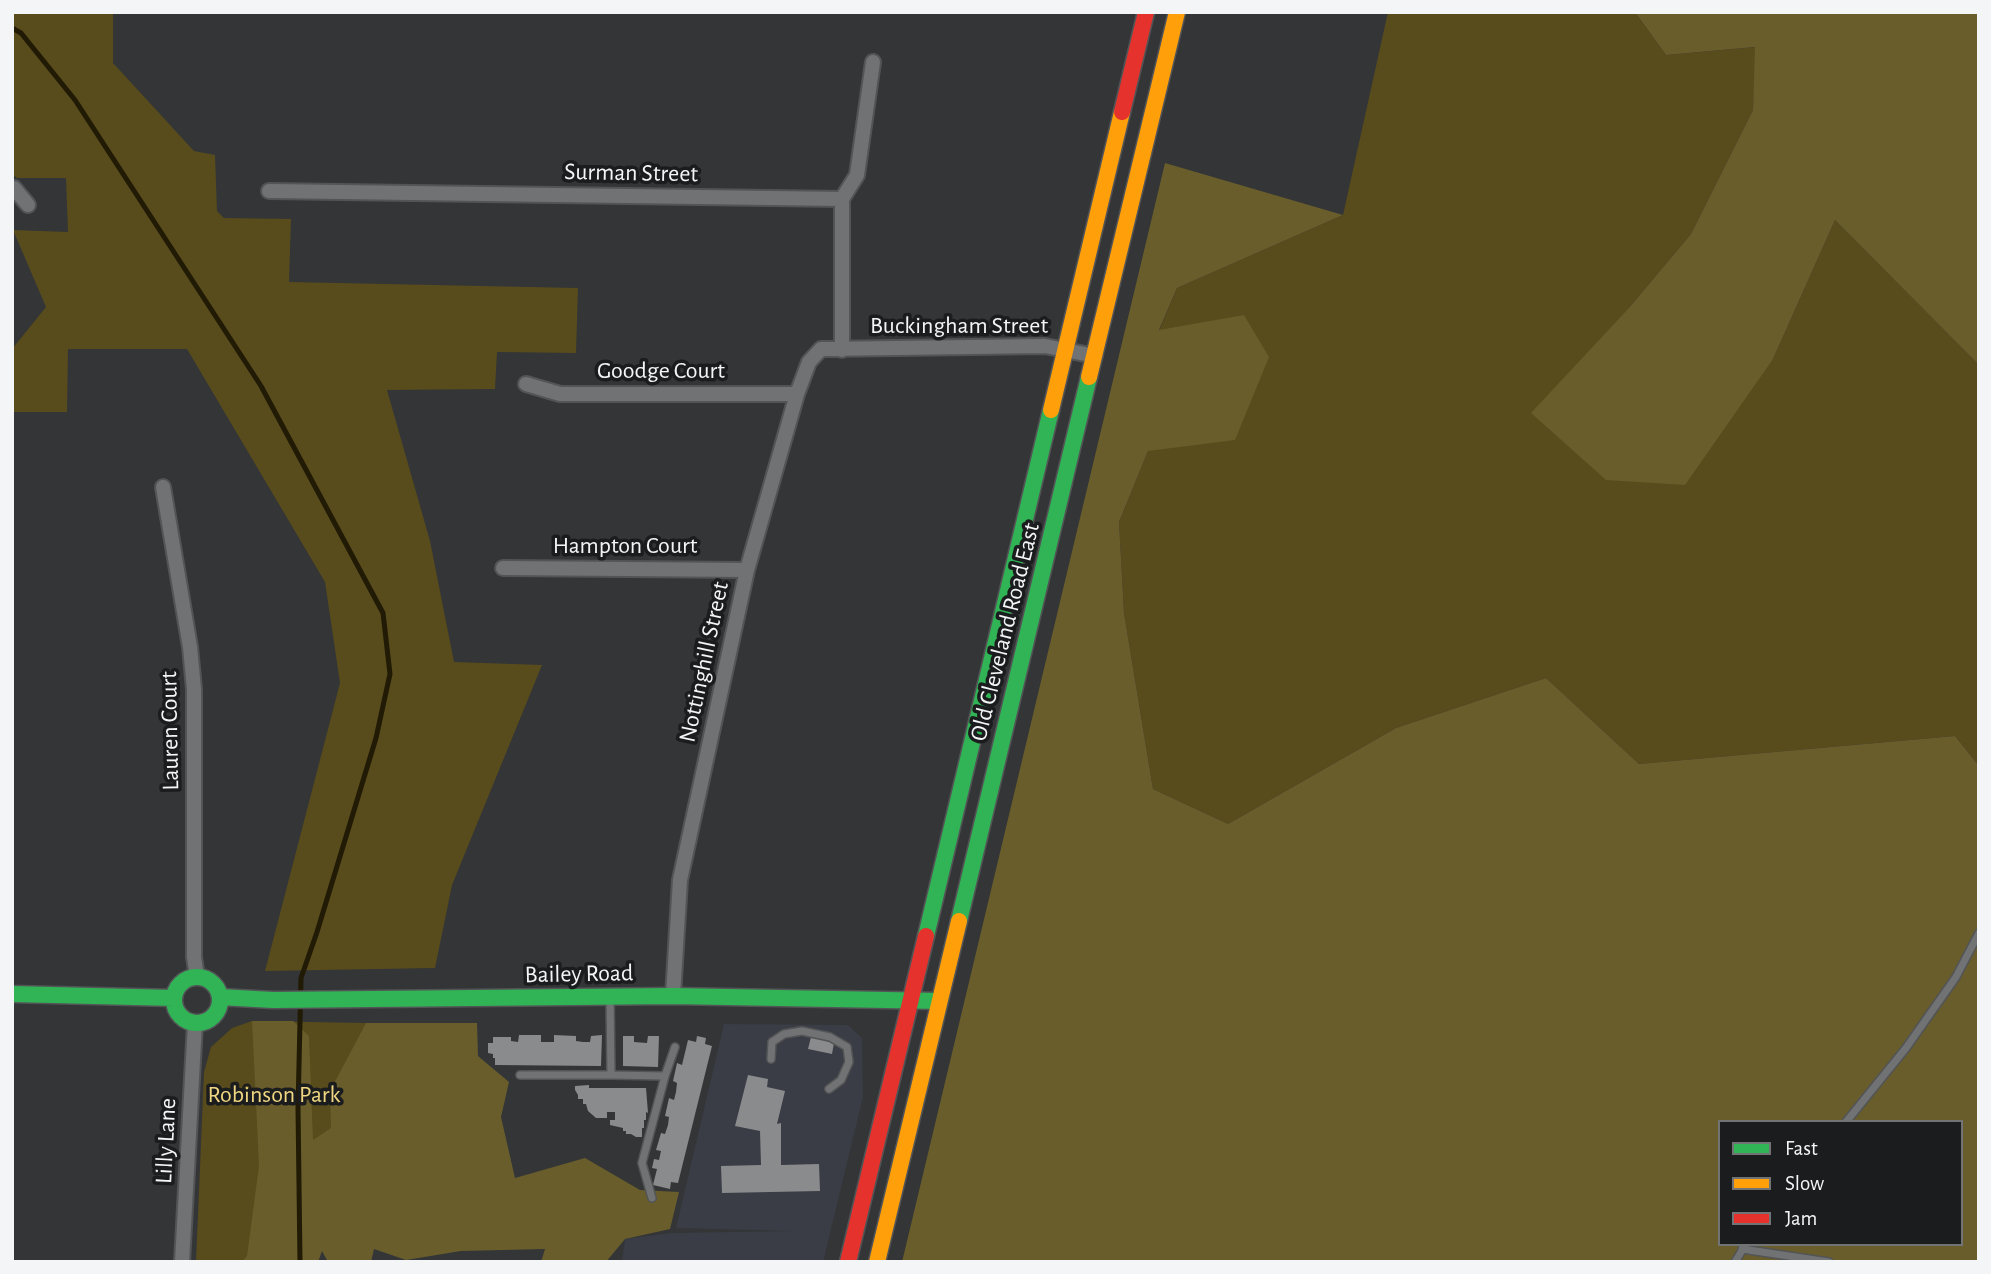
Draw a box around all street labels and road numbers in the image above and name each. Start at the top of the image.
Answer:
street label: Surman Street [564,157,698,189]
street label: Buckingham Street [870,312,1048,340]
street label: Goodge Court [597,357,725,385]
street label: Old Cleveland Road East [964,520,1046,744]
street label: Hampton Court [553,532,697,560]
street label: Nottinghill Street [673,579,735,745]
street label: Lauren Court [155,671,185,791]
street label: Bailey Road [524,959,634,989]
street label: Lilly Lane [149,1097,183,1185]

